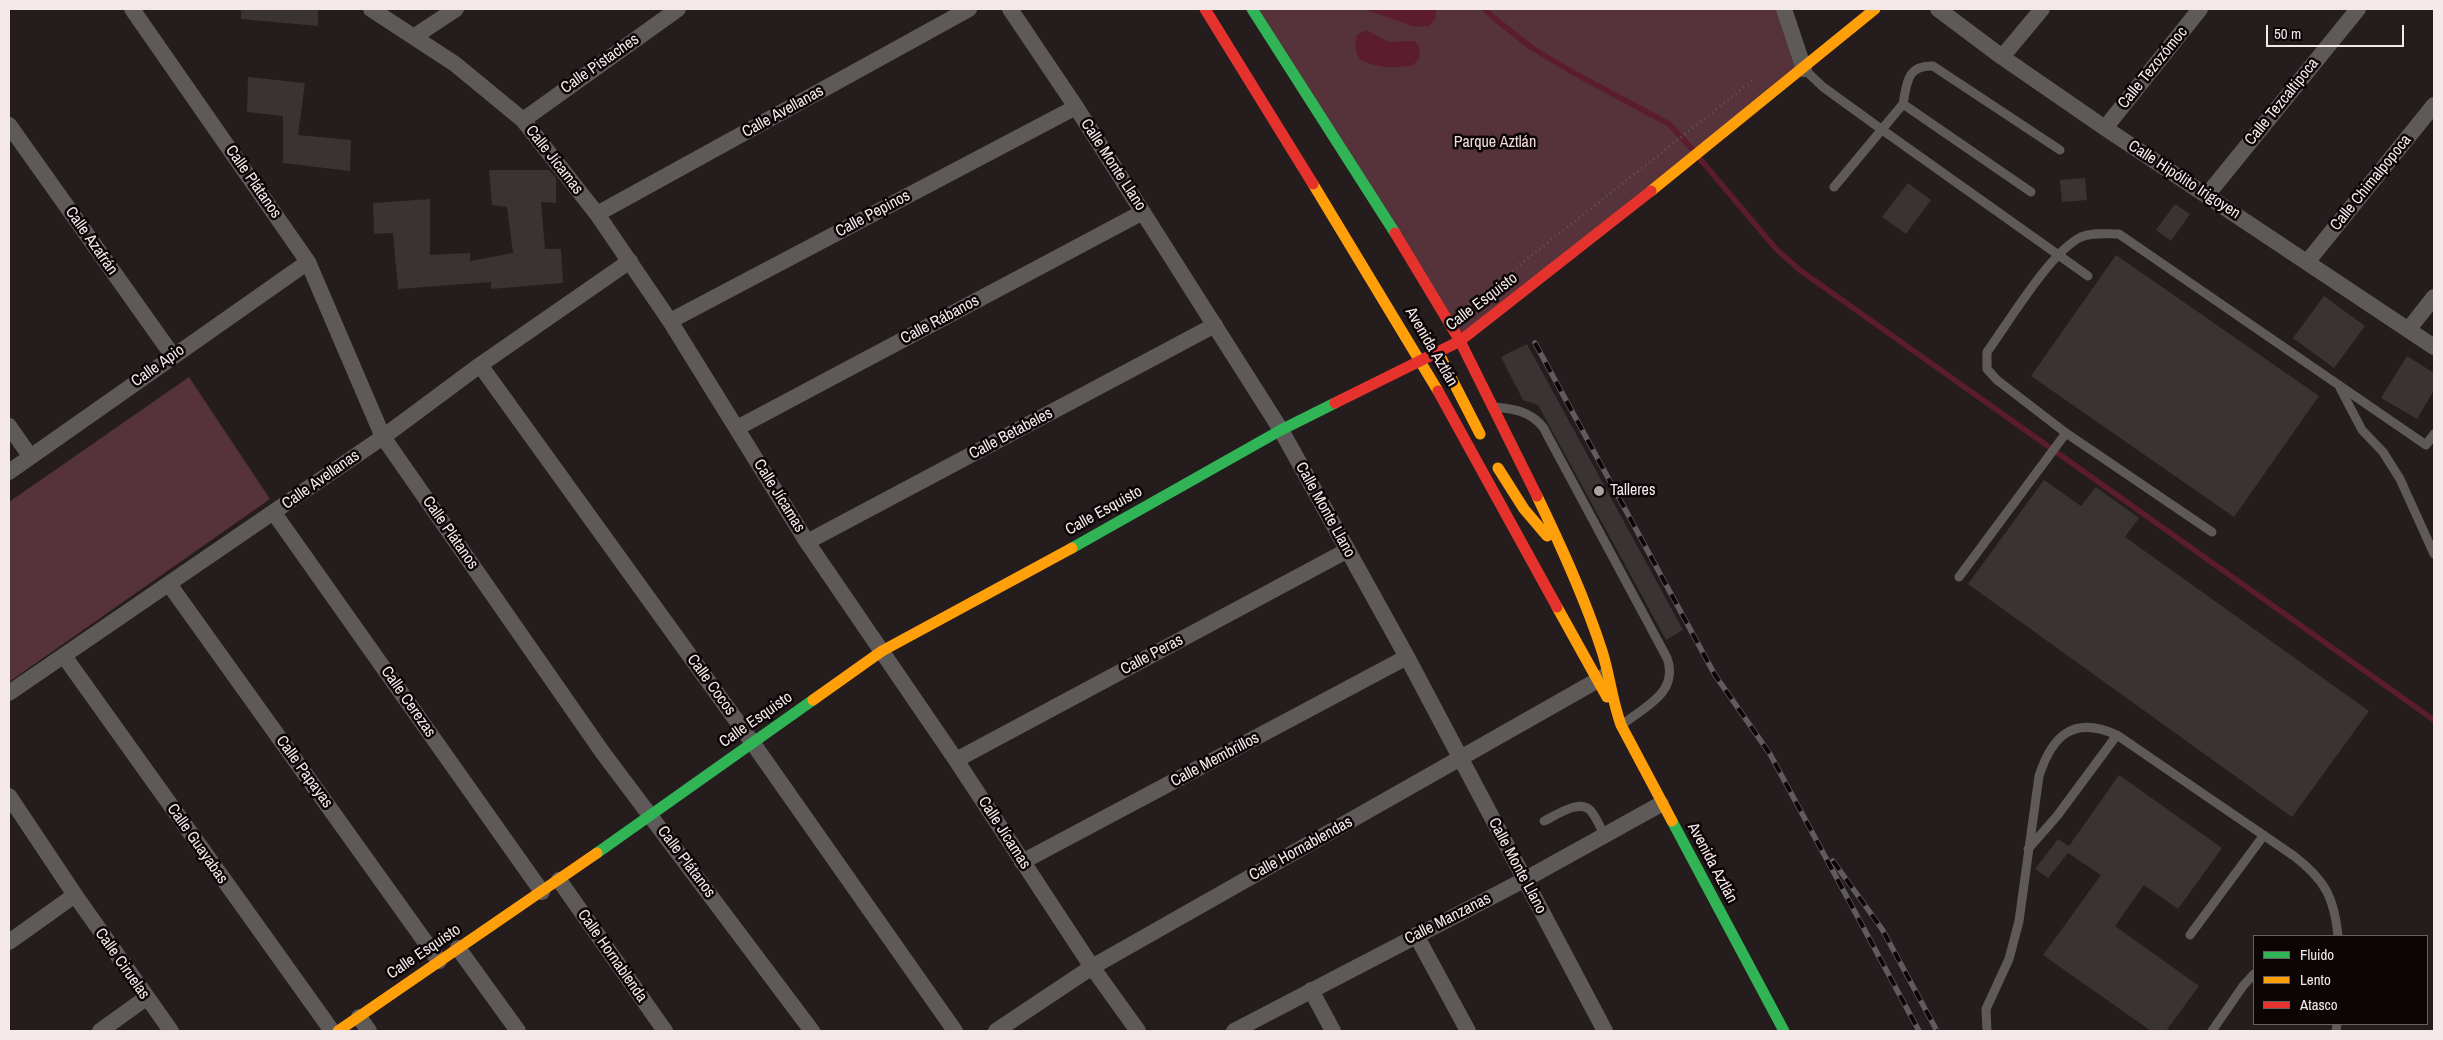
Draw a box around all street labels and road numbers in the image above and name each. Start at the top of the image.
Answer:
street label: Calle Tezozómoc [2114,23,2192,113]
street label: Calle Pistaches [557,30,643,98]
street label: Calle Tezcaltipoca [2241,55,2323,149]
street label: Calle Avellanas [739,82,827,142]
street label: Calle Monte Llano [1076,115,1150,215]
street label: Calle Jícamas [521,122,587,198]
street label: Calle Chimalpopoca [2326,131,2416,235]
street label: Calle Hipólito Irigoyen [2124,137,2244,223]
street label: Calle Plátanos [221,142,285,222]
street label: Calle Pepinos [832,186,914,242]
street label: Calle Azafrán [61,203,121,279]
street label: Calle Esquisto [1442,269,1522,335]
street label: Calle Rábanos [898,291,982,349]
street label: Avenida Aztlán [1401,304,1461,390]
street label: Calle Apio [128,341,188,391]
street label: Calle Betabeles [966,404,1056,464]
street label: Calle Avellanas [279,446,363,514]
street label: Calle Jícamas [749,456,809,536]
street label: Calle Monte Llano [1291,459,1359,561]
street label: Calle Esquisto [1062,482,1146,540]
street label: Calle Plátanos [418,493,482,573]
street label: Calle Peras [1118,631,1186,679]
street label: Calle Cocos [682,651,740,719]
street label: Calle Cerezas [377,663,439,741]
street label: Calle Esquisto [716,688,796,752]
street label: Calle Membrillos [1167,729,1263,791]
street label: Calle Papayas [271,732,337,812]
street label: Calle Jícamas [974,793,1034,873]
street label: Calle Guayabas [162,800,232,888]
street label: Calle Hornablendas [1246,813,1356,885]
street label: Calle Monte Llano [1484,815,1550,917]
street label: Avenida Aztlán [1683,820,1741,906]
street label: Calle Plátanos [653,822,719,902]
street label: Calle Manzanas [1402,889,1494,949]
street label: Calle Hornablenda [573,906,651,1006]
street label: Calle Esquisto [384,920,464,984]
street label: Calle Ciruelas [91,925,153,1003]

